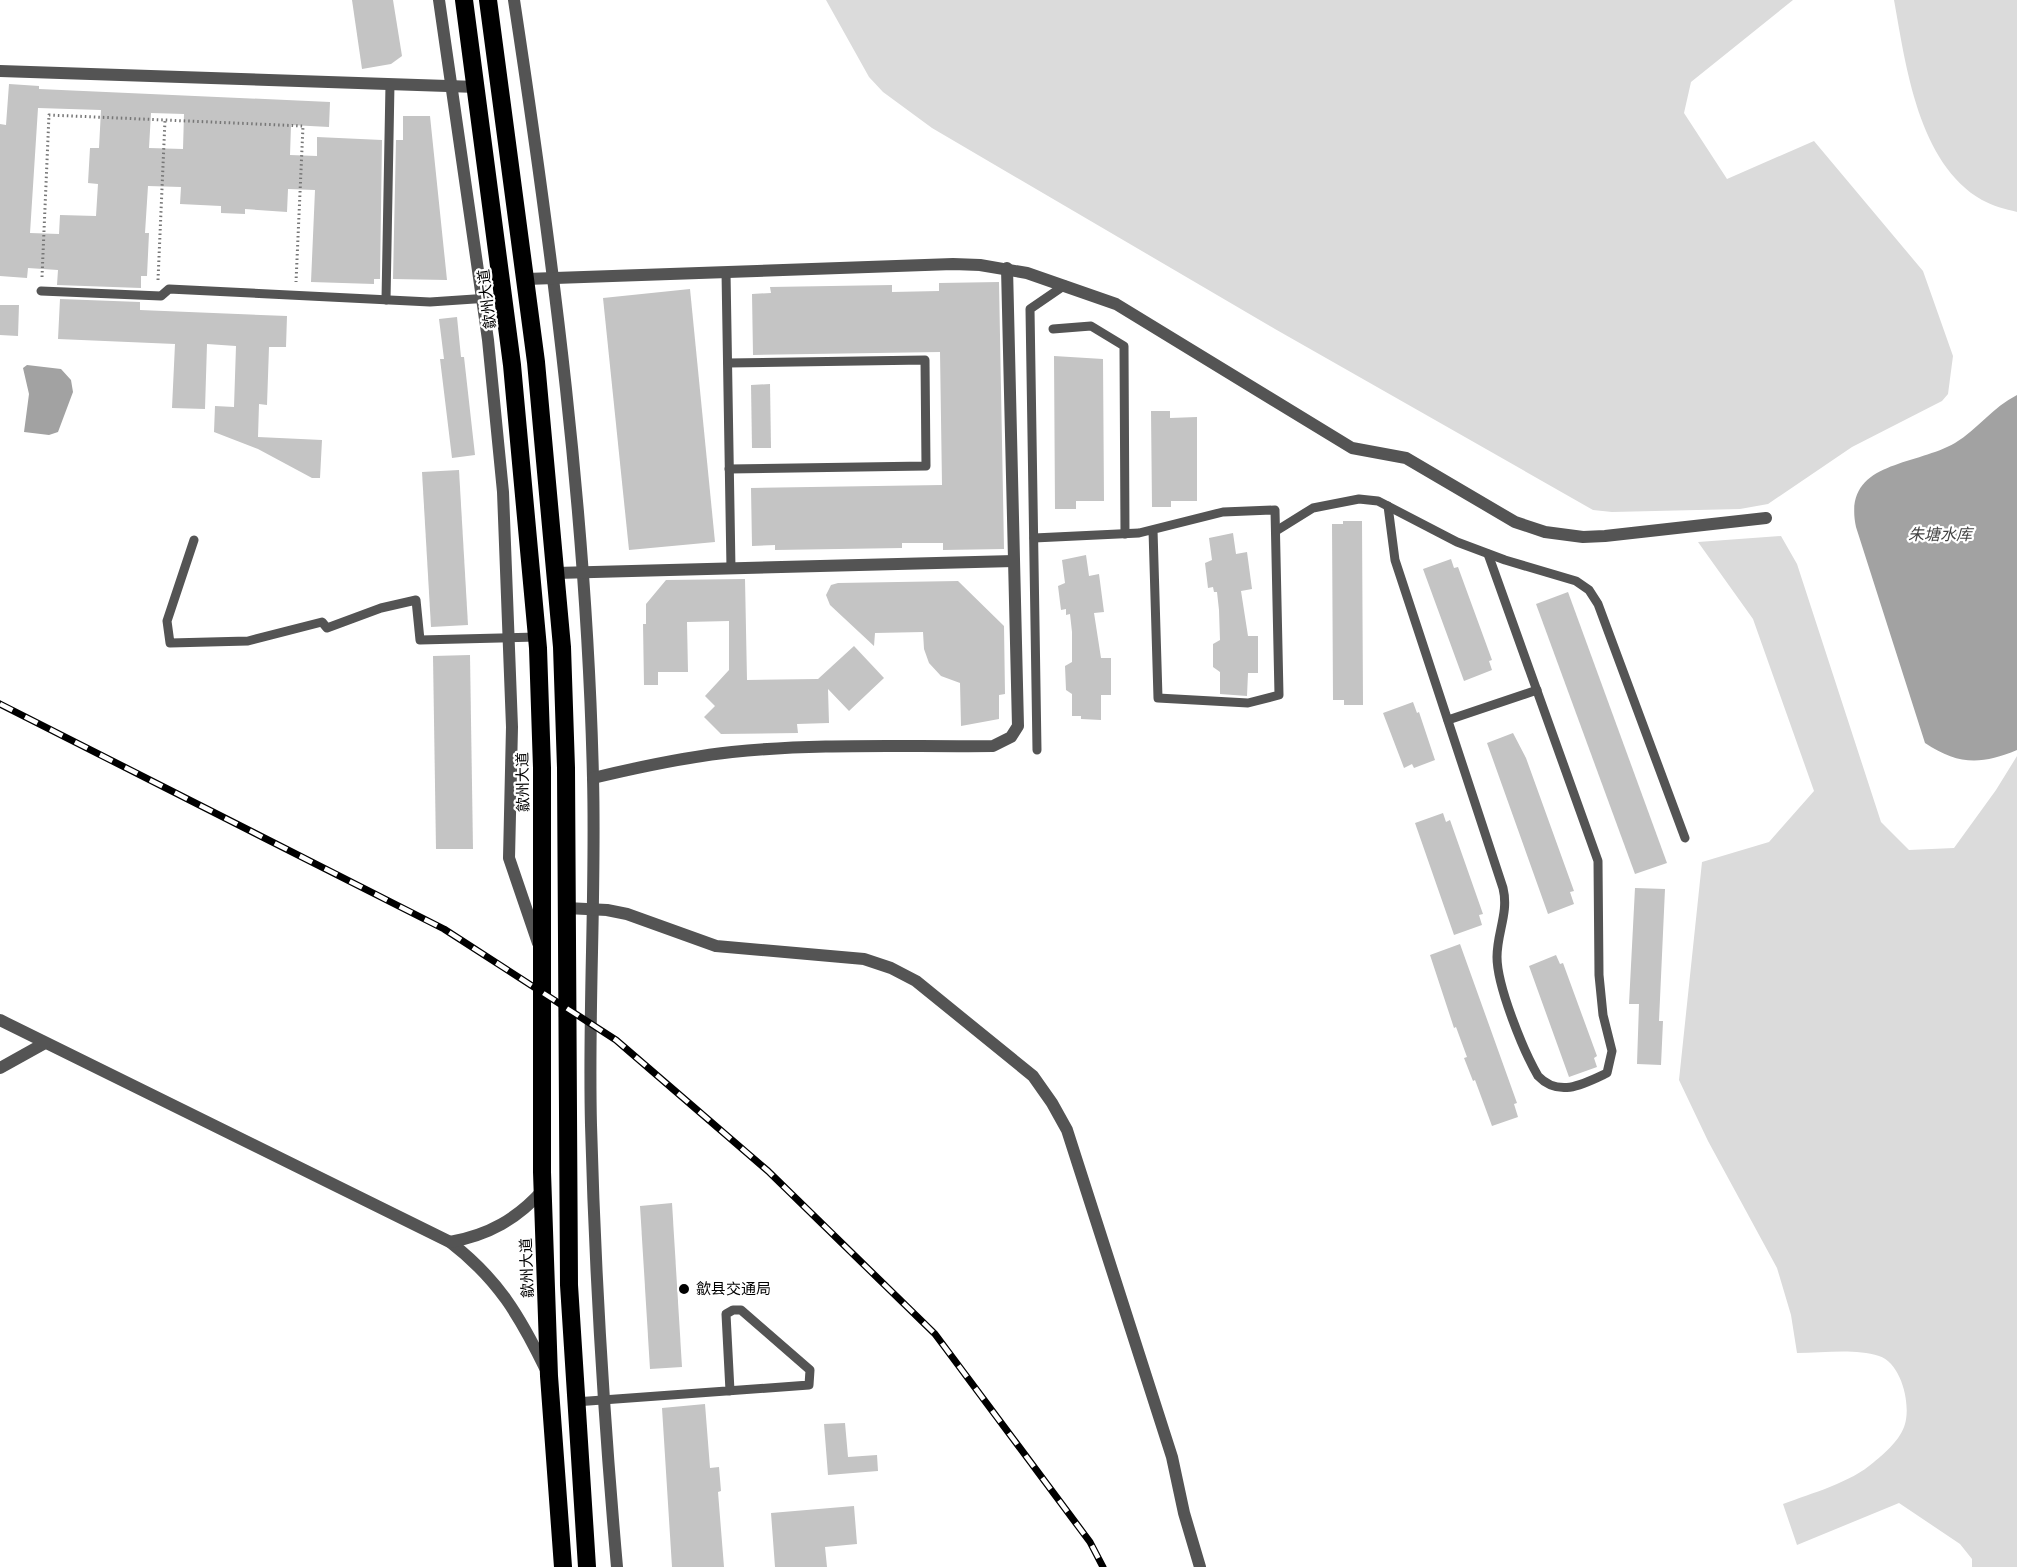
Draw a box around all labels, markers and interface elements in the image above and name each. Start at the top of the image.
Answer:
street label: 歙州大道 [473,268,500,330]
water label: 朱塘水库 [1908,524,1975,544]
street label: 歙州大道 [512,752,533,812]
street label: 歙州大道 [516,1238,537,1298]
place label: 歙县交通局 [696,1279,771,1298]
marker: 歙县交通局 [677,1282,691,1296]

